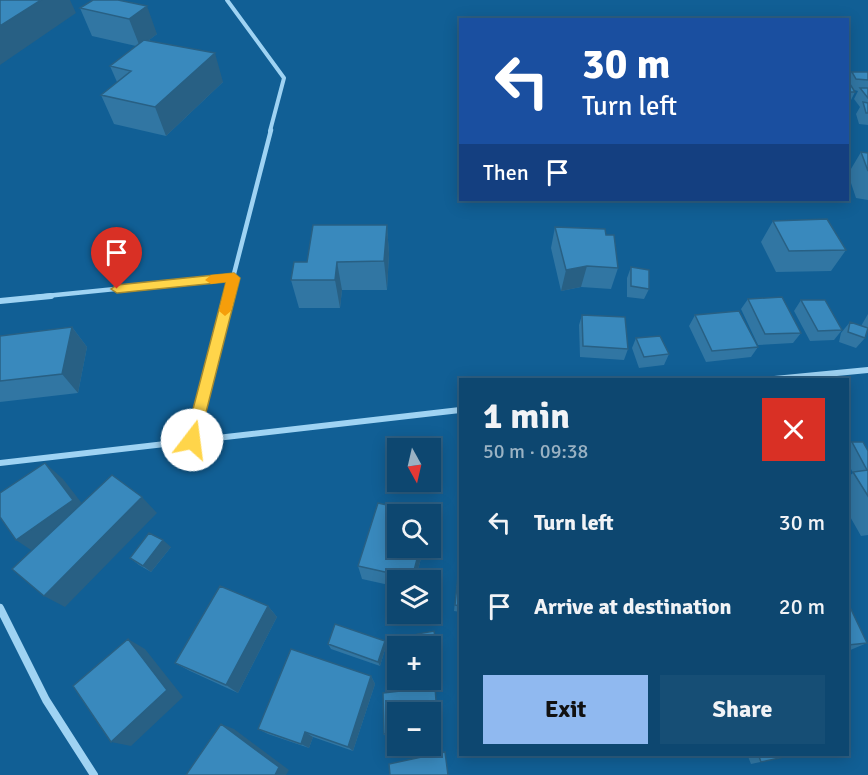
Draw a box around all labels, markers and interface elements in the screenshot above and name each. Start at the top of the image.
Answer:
text: 30 m [582,39,671,90]
icon: left [483,42,561,120]
text: Turn left [582,90,677,123]
icon: arrive [541,156,574,189]
text: Then [483,159,529,186]
pin [91,227,142,289]
icon: arrive [100,236,133,269]
text: 1 min [483,394,570,439]
button: close [762,398,825,461]
position arrow [160,408,224,472]
north arrow [387,438,441,492]
map controls [387,438,441,756]
text: 50 m · 09:38 [483,439,588,464]
button: search [387,504,441,558]
icon: left [483,506,516,539]
text: Turn left [534,509,614,536]
text: 30 m [779,509,825,536]
button: layers [387,570,441,624]
icon: arrive [483,590,516,623]
text: Arrive at destination [534,593,731,620]
text: 20 m [779,593,825,620]
button: + [387,636,441,690]
button: Exit [483,675,648,744]
button: Share [660,675,825,744]
button: − [387,702,441,756]

